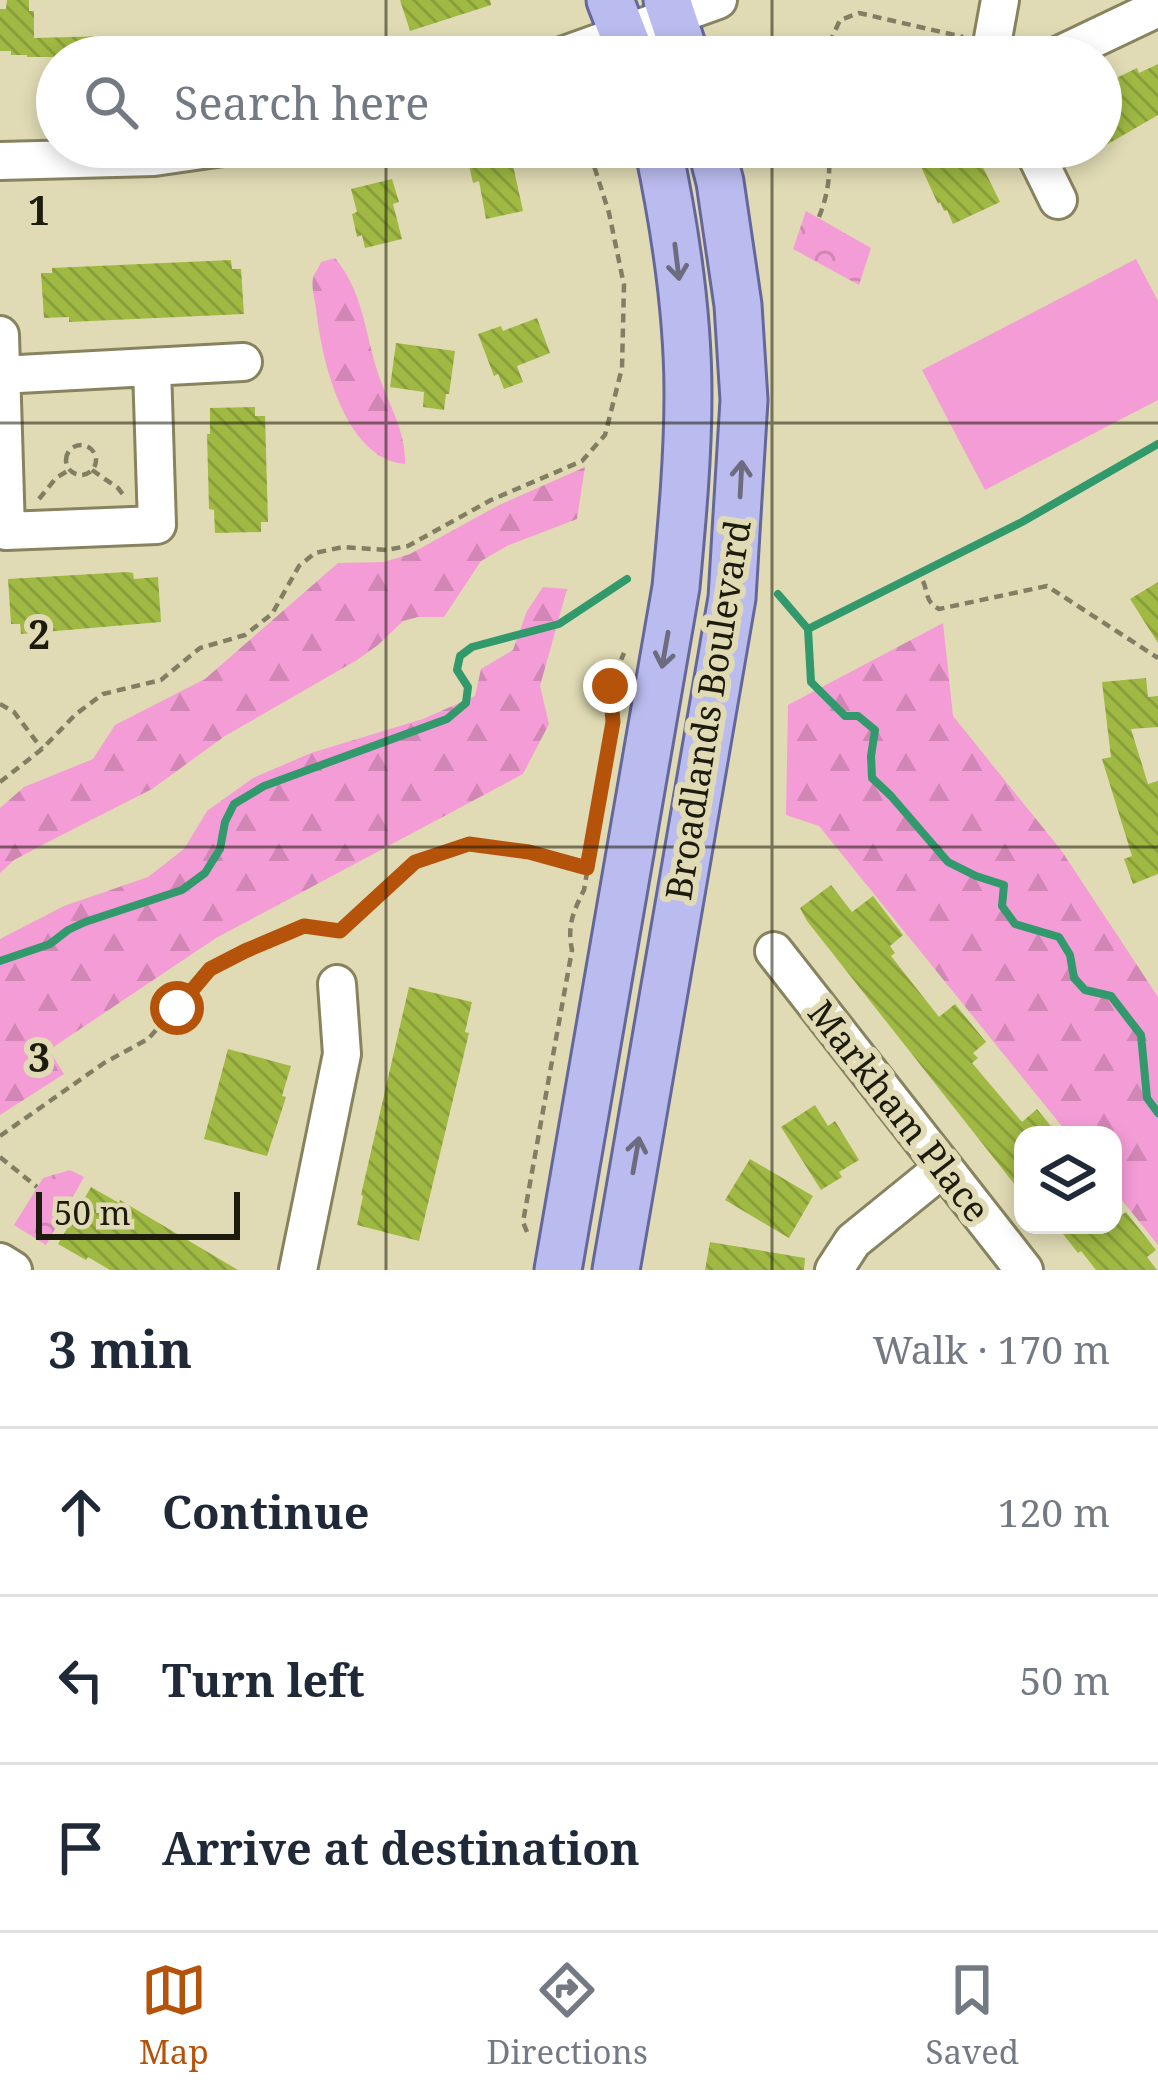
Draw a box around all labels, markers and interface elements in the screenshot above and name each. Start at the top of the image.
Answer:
search box [36,36,1122,168]
icon: search [78,69,144,135]
text: Search here [174,72,429,133]
text: 1 [28,183,50,236]
one-way arrow [666,242,689,281]
one-way arrow [730,460,753,499]
street label: Broadlands Boulevard [653,517,762,903]
text: 2 [28,607,50,660]
one-way arrow [652,630,675,669]
route end [583,659,637,713]
route start [150,981,204,1035]
street label: Markham Place [797,990,1001,1232]
text: 3 [28,1030,50,1083]
map controls [1014,1126,1122,1234]
button: layers [1014,1126,1122,1234]
one-way arrow [625,1136,648,1175]
scale bar [36,1186,240,1239]
text: 50 m [54,1190,131,1235]
text: 3 min [48,1313,192,1383]
text: Walk · 170 m [873,1322,1110,1375]
icon: ahead [48,1479,114,1545]
text: Continue [162,1481,370,1542]
text: 120 m [998,1485,1110,1538]
icon: left [48,1647,114,1713]
text: Turn left [162,1649,365,1710]
text: 50 m [1019,1653,1110,1706]
icon: arrive [48,1815,114,1881]
text: Arrive at destination [162,1817,640,1878]
tab: Map [139,1957,209,2074]
tab: Directions [486,1957,648,2074]
tab: Saved [926,1957,1019,2074]

